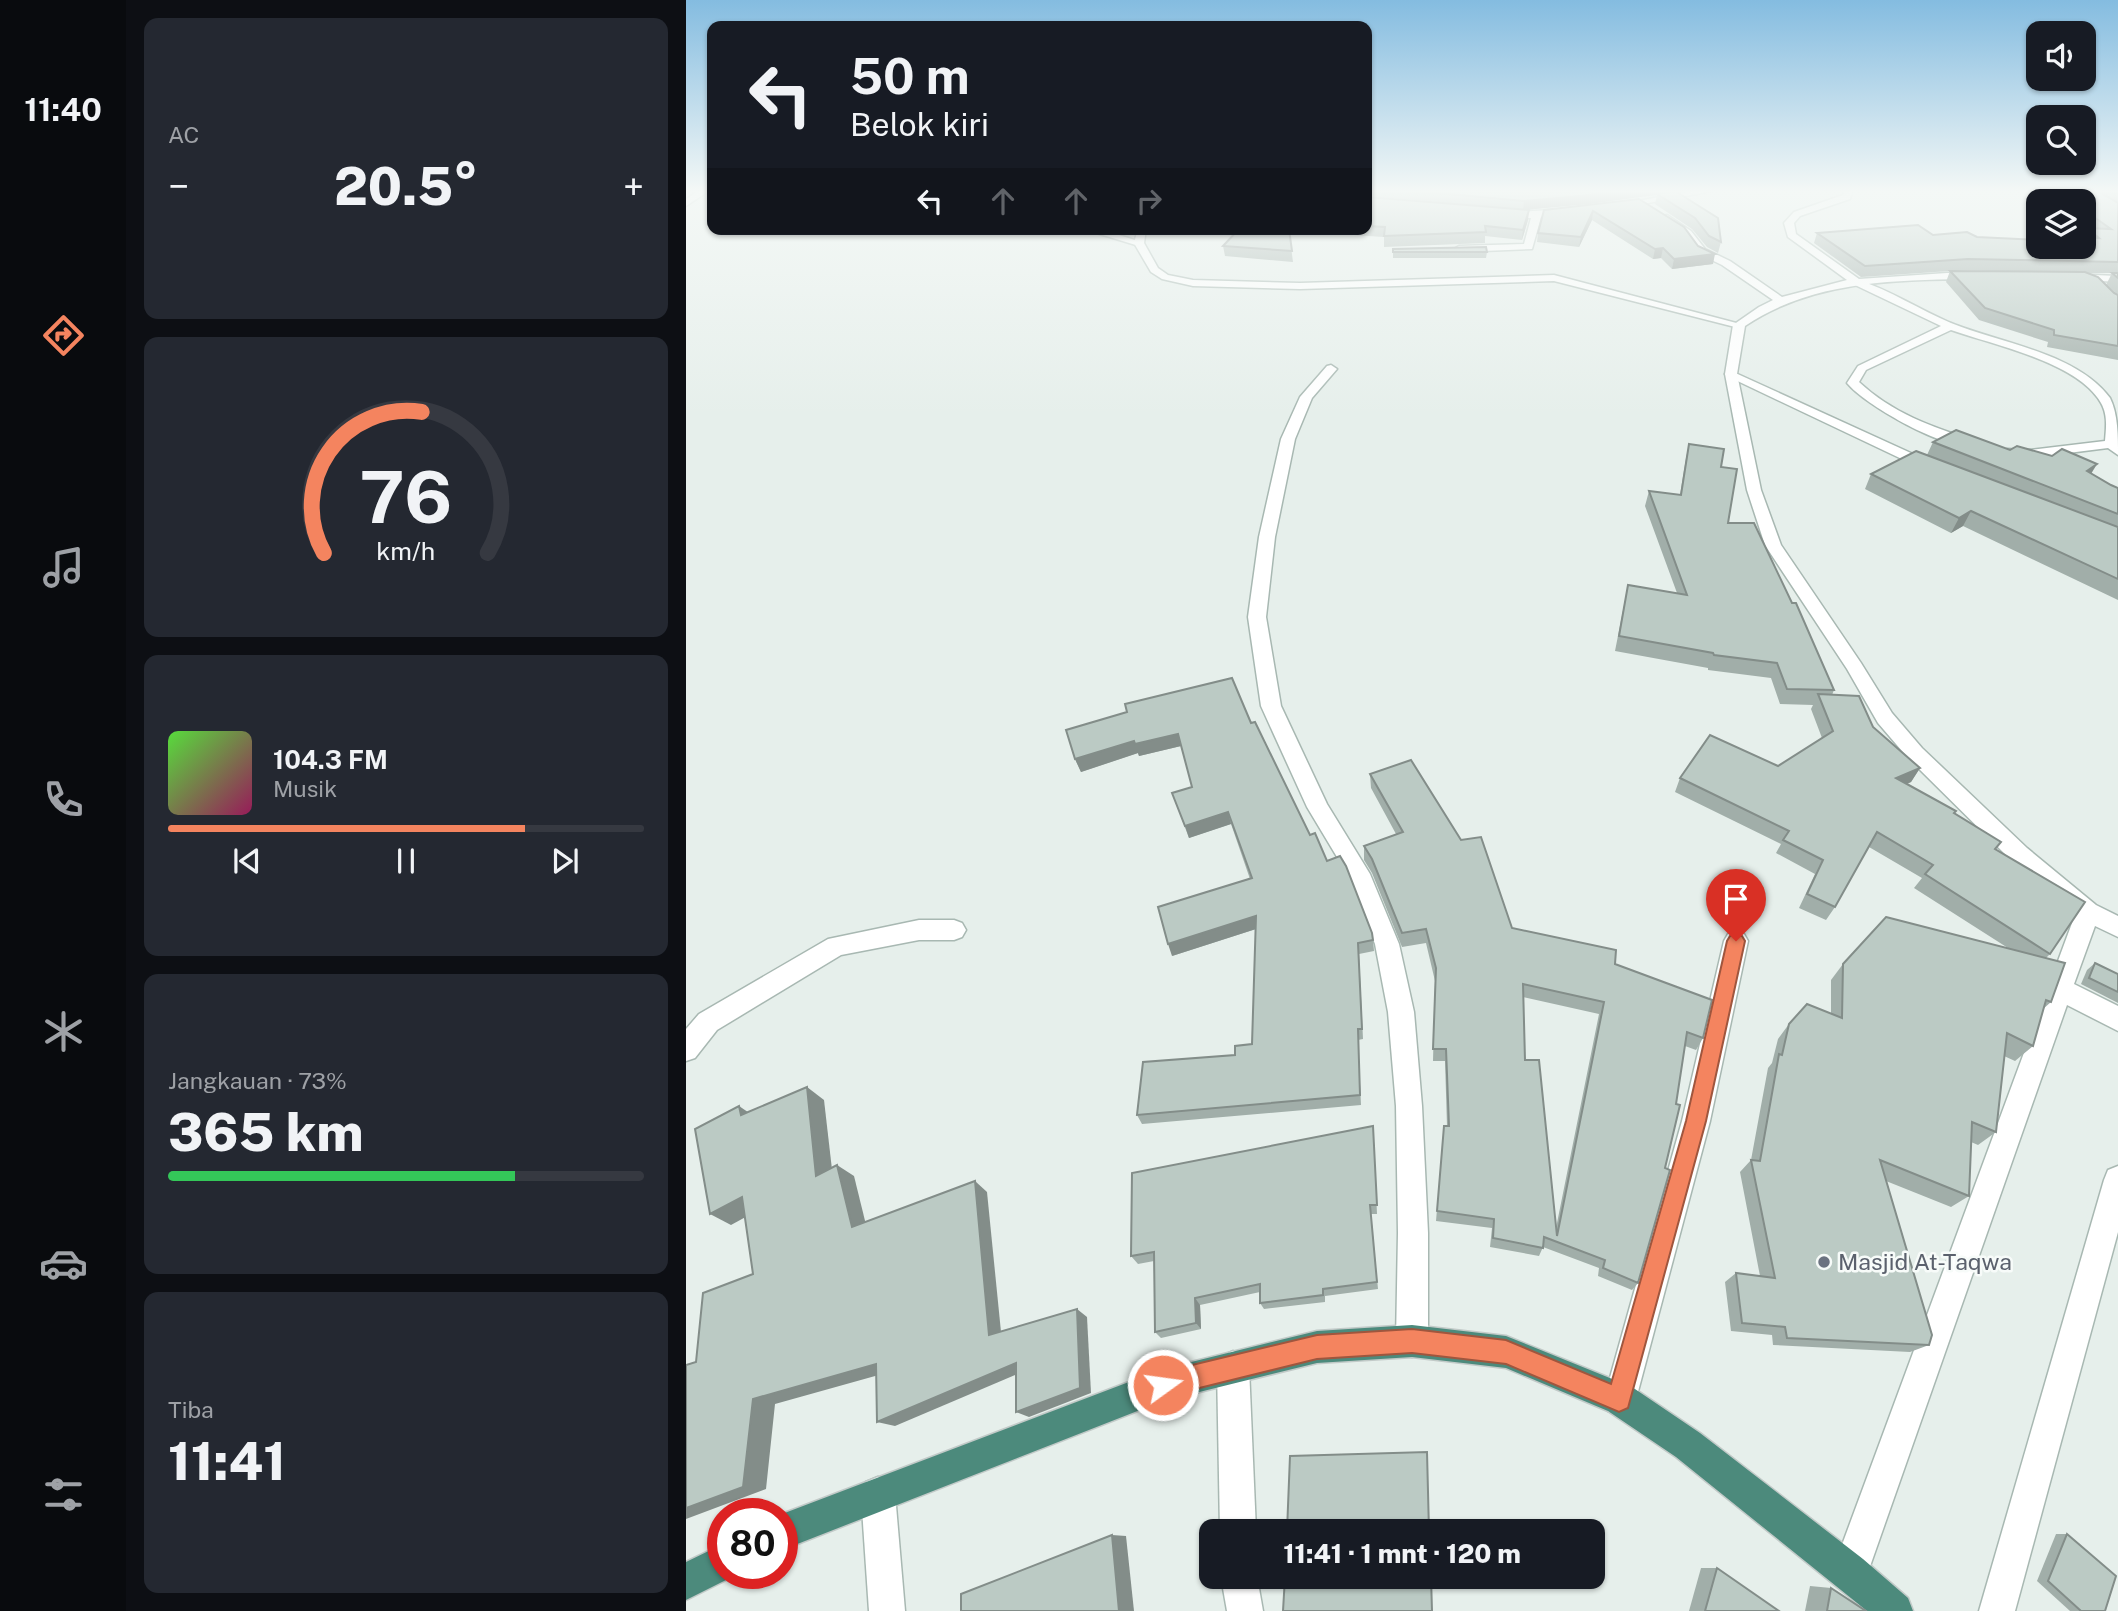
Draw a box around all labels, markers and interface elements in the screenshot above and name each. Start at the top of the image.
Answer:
map controls [2026,21,2096,259]
button: sound [2026,21,2096,91]
text: 50 m [850,47,970,105]
icon: left [735,49,826,140]
text: 11:40 [24,91,102,128]
button: search [2026,105,2096,175]
text: Belok kiri [850,106,989,143]
text: AC [168,121,199,148]
text: 20.5° [334,156,478,217]
text: − [168,164,189,209]
text: + [623,164,644,209]
icon: left [911,182,949,220]
icon: ahead [984,182,1022,220]
icon: ahead [1057,182,1095,220]
icon: right [1130,182,1168,220]
button: layers [2026,189,2096,259]
icon: directions [39,311,88,360]
text: 76 [360,454,452,539]
text: km/h [377,536,435,566]
icon: music [39,543,88,592]
text: 104.3 FM [273,744,388,775]
icon: phone [39,775,88,824]
text: Musik [273,775,337,802]
icon: previous [228,842,266,880]
icon: pause [387,842,425,880]
icon: next [546,842,584,880]
pin [1706,869,1766,941]
icon: arrive [1717,880,1755,918]
icon: climate [39,1007,88,1056]
text: Jangkauan · 73% [168,1067,347,1094]
text: 365 km [168,1102,364,1163]
icon: car [39,1239,88,1288]
place label: Masjid At-Taqwa [1838,1248,2012,1275]
marker: Masjid At-Taqwa [1816,1254,1832,1270]
position arrow [1126,1348,1200,1422]
text: Tiba [168,1396,214,1423]
text: 11:41 [168,1431,286,1492]
icon: filters [39,1470,88,1519]
speed limit sign: 80 [707,1498,798,1589]
text: 11:41 · 1 mnt · 120 m [1283,1538,1521,1569]

